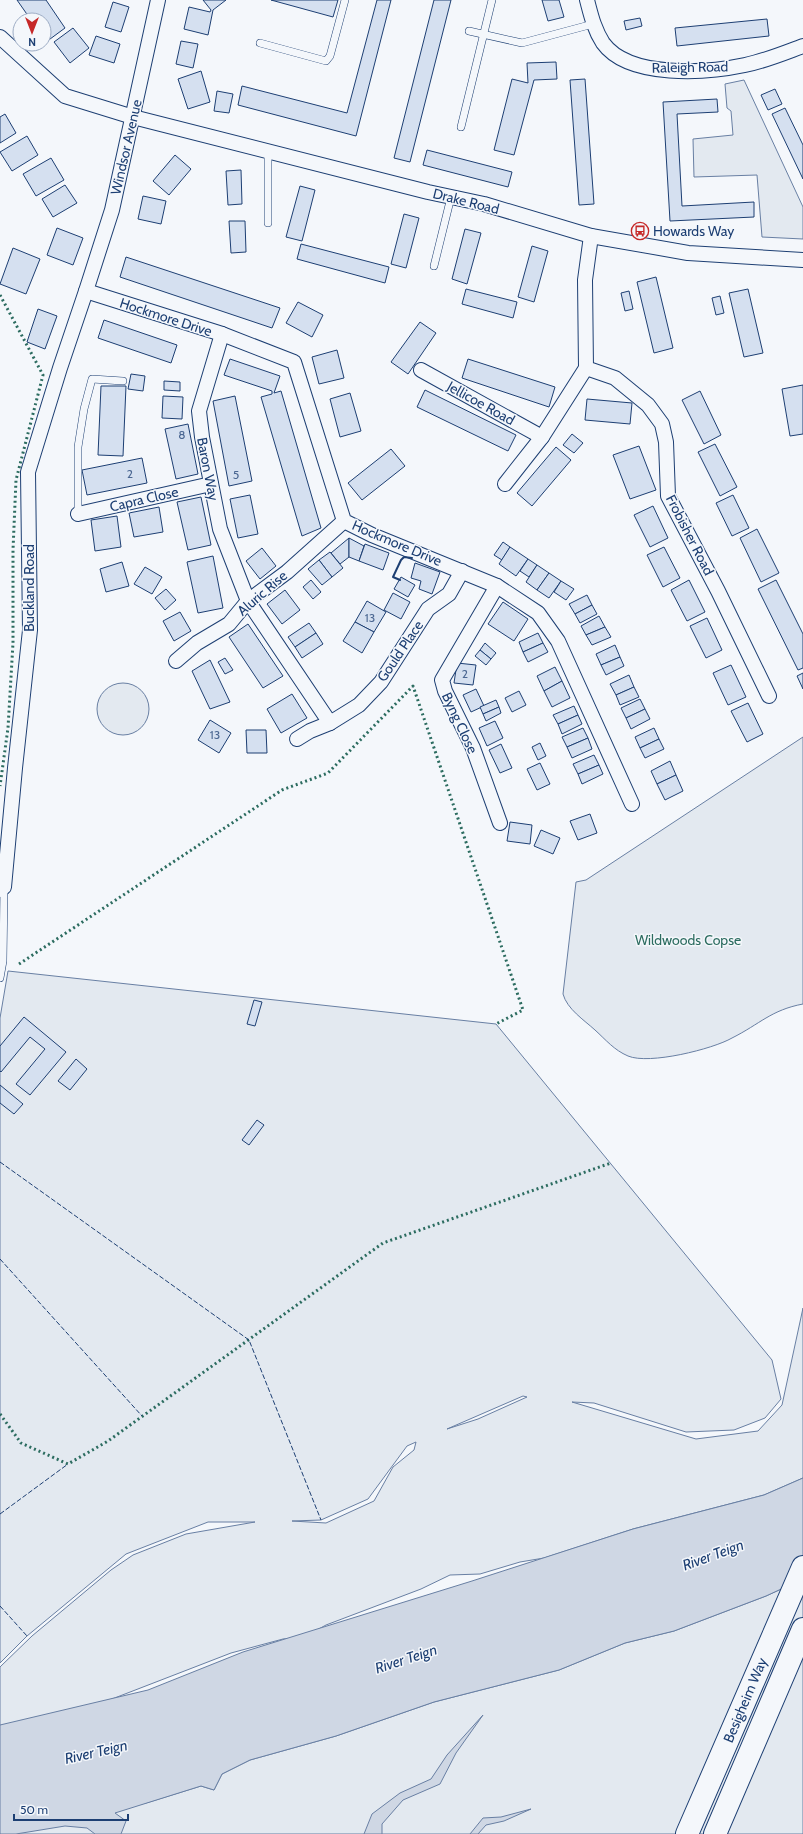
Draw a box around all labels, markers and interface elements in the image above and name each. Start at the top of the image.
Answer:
north arrow [12,12,52,52]
text: N [28,35,36,49]
street label: Raleigh Road [652,57,728,77]
street label: Windsor Avenue [106,98,146,196]
street label: Drake Road [431,184,501,218]
bus stop icon: Howards Way [630,221,650,241]
place label: Howards Way [653,222,734,240]
street label: Hockmore Drive [118,294,214,340]
street label: Jellicoe Road [443,377,518,429]
house number: 8 [178,427,186,442]
street label: Baron Way [193,436,223,502]
house number: 2 [127,466,133,481]
house number: 5 [233,467,239,482]
street label: Capra Close [108,482,180,516]
street label: Frobisher Road [662,492,718,578]
street label: Hockmore Drive [349,516,445,570]
street label: Buckland Road [20,544,38,632]
street label: Aluric Rise [233,566,291,620]
house number: 13 [365,610,375,625]
street label: Gould Place [373,617,427,685]
house number: 2 [462,666,468,681]
street label: Byng Close [438,689,482,757]
house number: 13 [210,727,220,742]
park label: Wildwoods Copse [635,931,741,949]
water label: River Teign [680,1536,746,1574]
water label: River Teign [373,1641,439,1677]
street label: Besigheim Way [719,1655,771,1745]
water label: River Teign [63,1736,129,1768]
scale bar [14,1796,128,1822]
text: 50 m [20,1802,48,1817]

